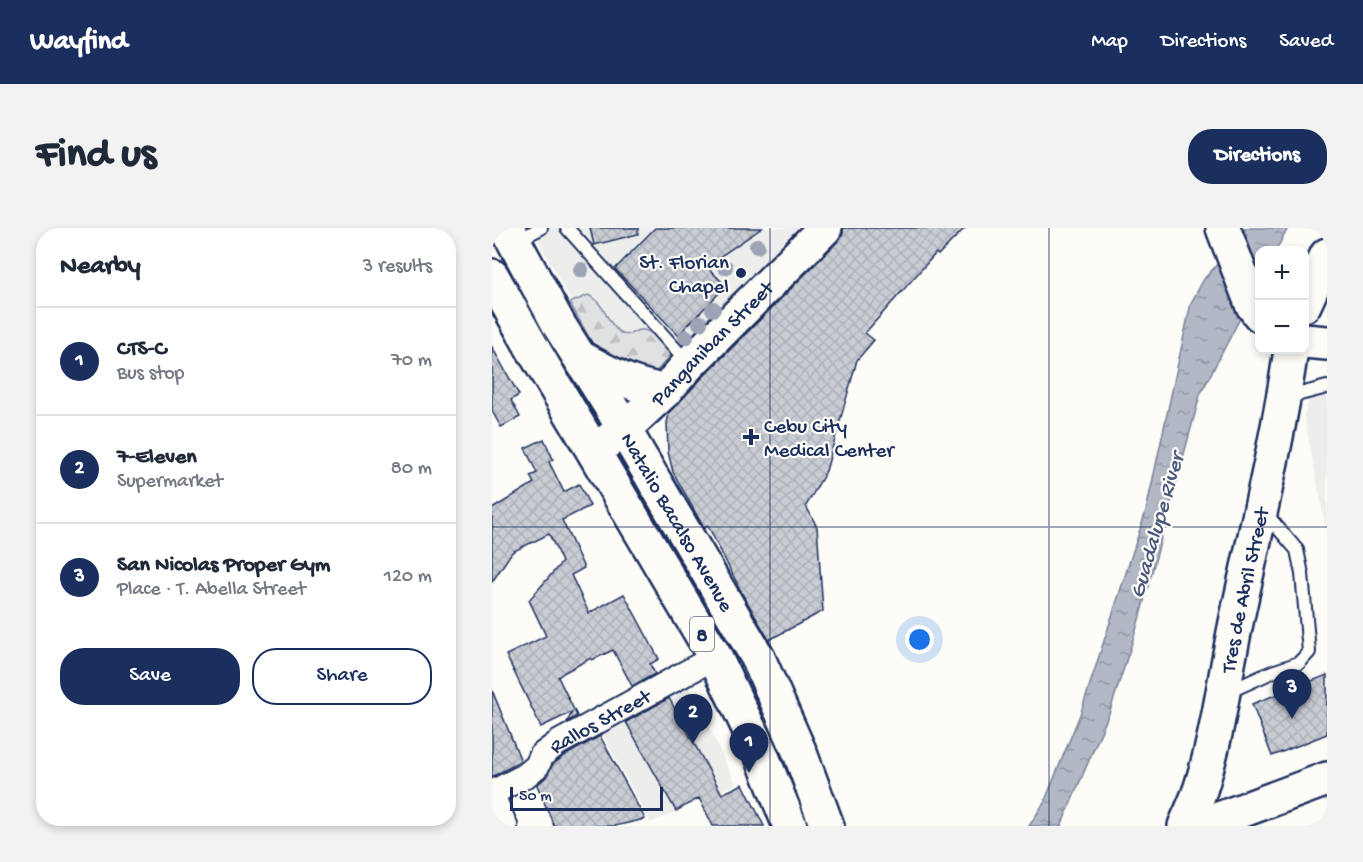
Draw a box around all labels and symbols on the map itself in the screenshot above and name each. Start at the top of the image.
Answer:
place label: St. Florian Chapel [639,252,729,301]
marker: St. Florian Chapel [734,266,748,280]
street label: Panganiban Street [647,276,782,414]
place label: Cebu City Medical Center [764,416,895,465]
marker: Cebu City Medical Center [742,428,760,446]
street label: Natalio Bacalso Avenue [613,429,738,618]
water label: Guadalupe River [1126,447,1193,601]
street label: Tres de Abril Street [1218,503,1277,676]
road number: 8 [690,617,714,651]
your location [905,625,934,654]
pin: 3 [1272,670,1312,719]
street label: Rallos Street [546,684,658,761]
pin: 2 [674,694,712,744]
pin: 1 [730,724,768,773]
scale bar [510,784,663,812]

